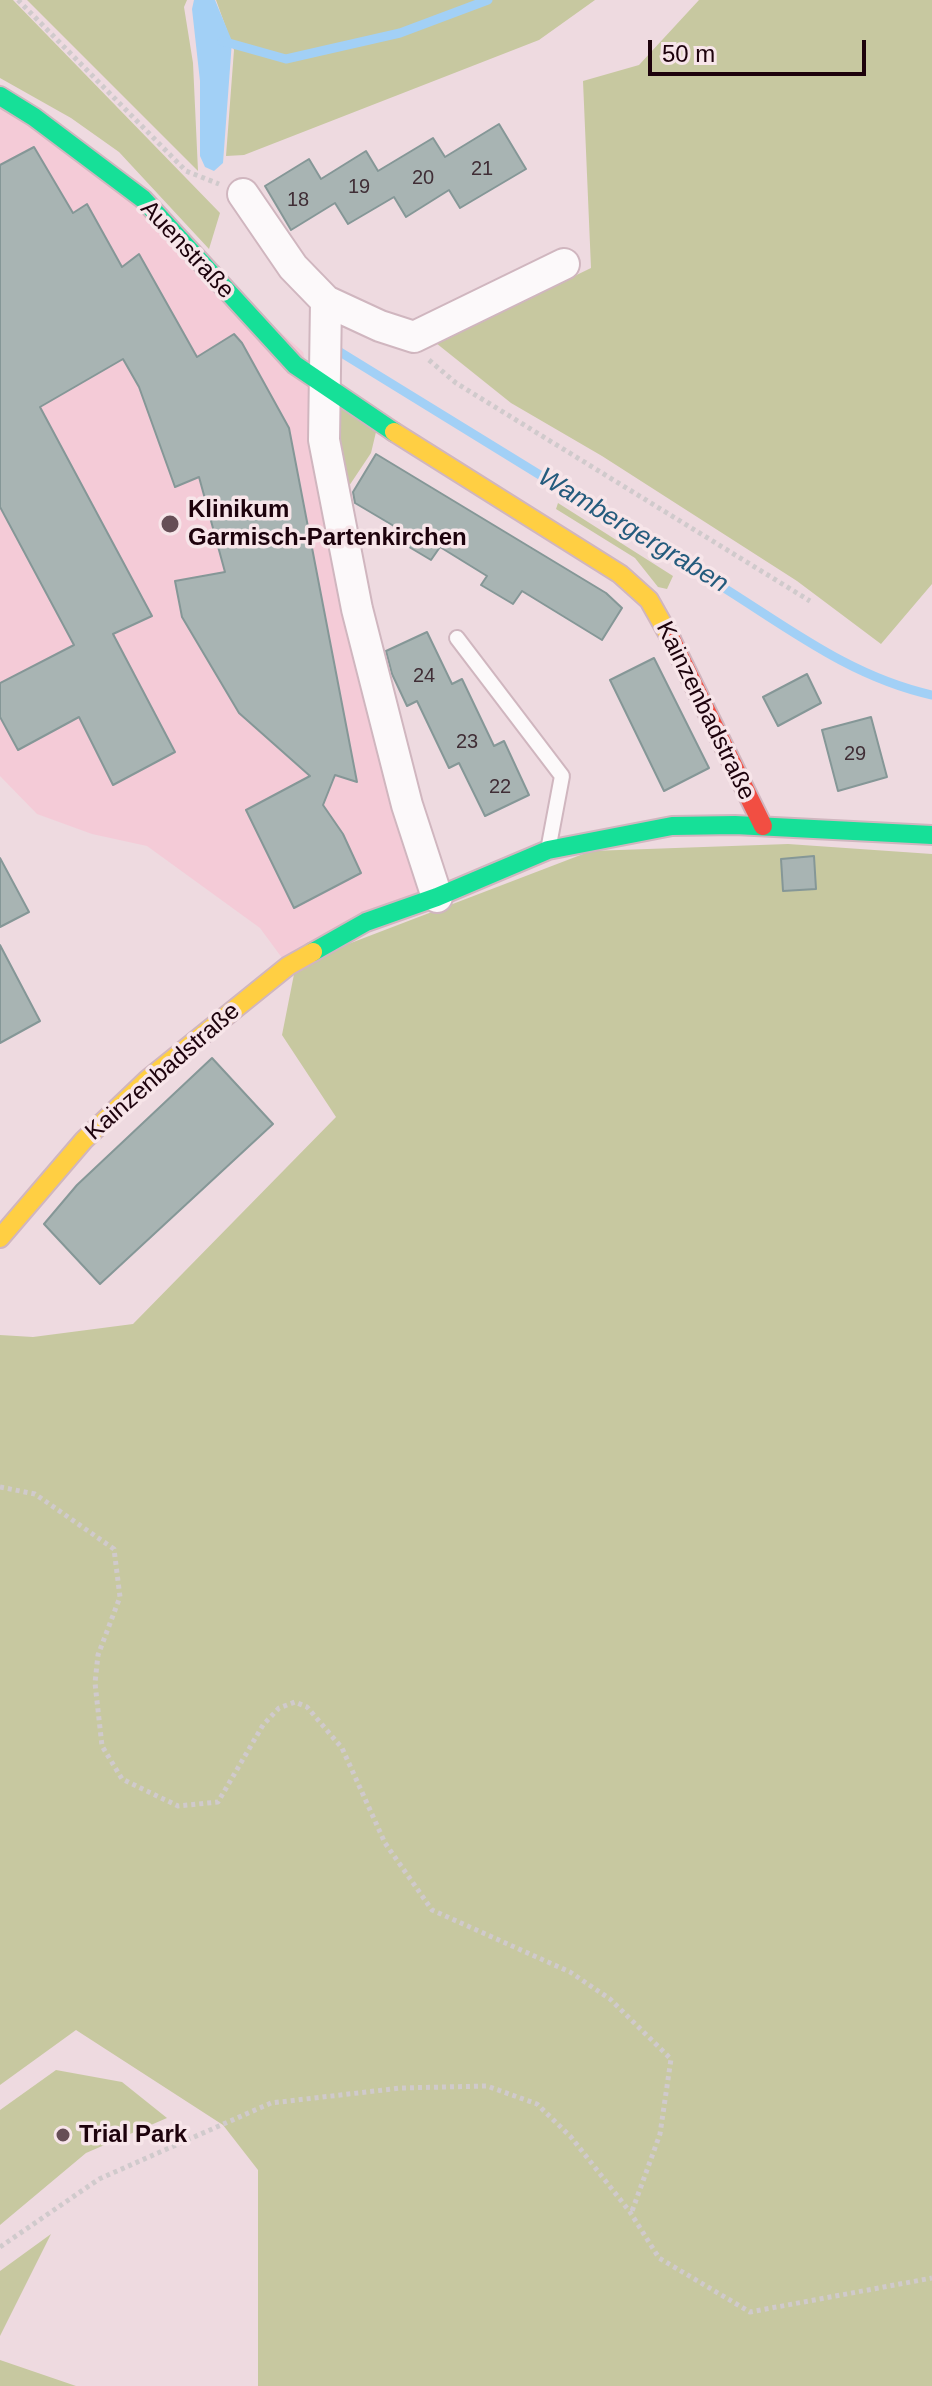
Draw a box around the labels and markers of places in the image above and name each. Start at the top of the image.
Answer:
place label: Klinikum Garmisch-Partenkirchen [188,496,467,552]
marker: Klinikum Garmisch-Partenkirchen [159,513,181,535]
place label: Trial Park [79,2121,187,2149]
marker: Trial Park [54,2126,72,2144]

